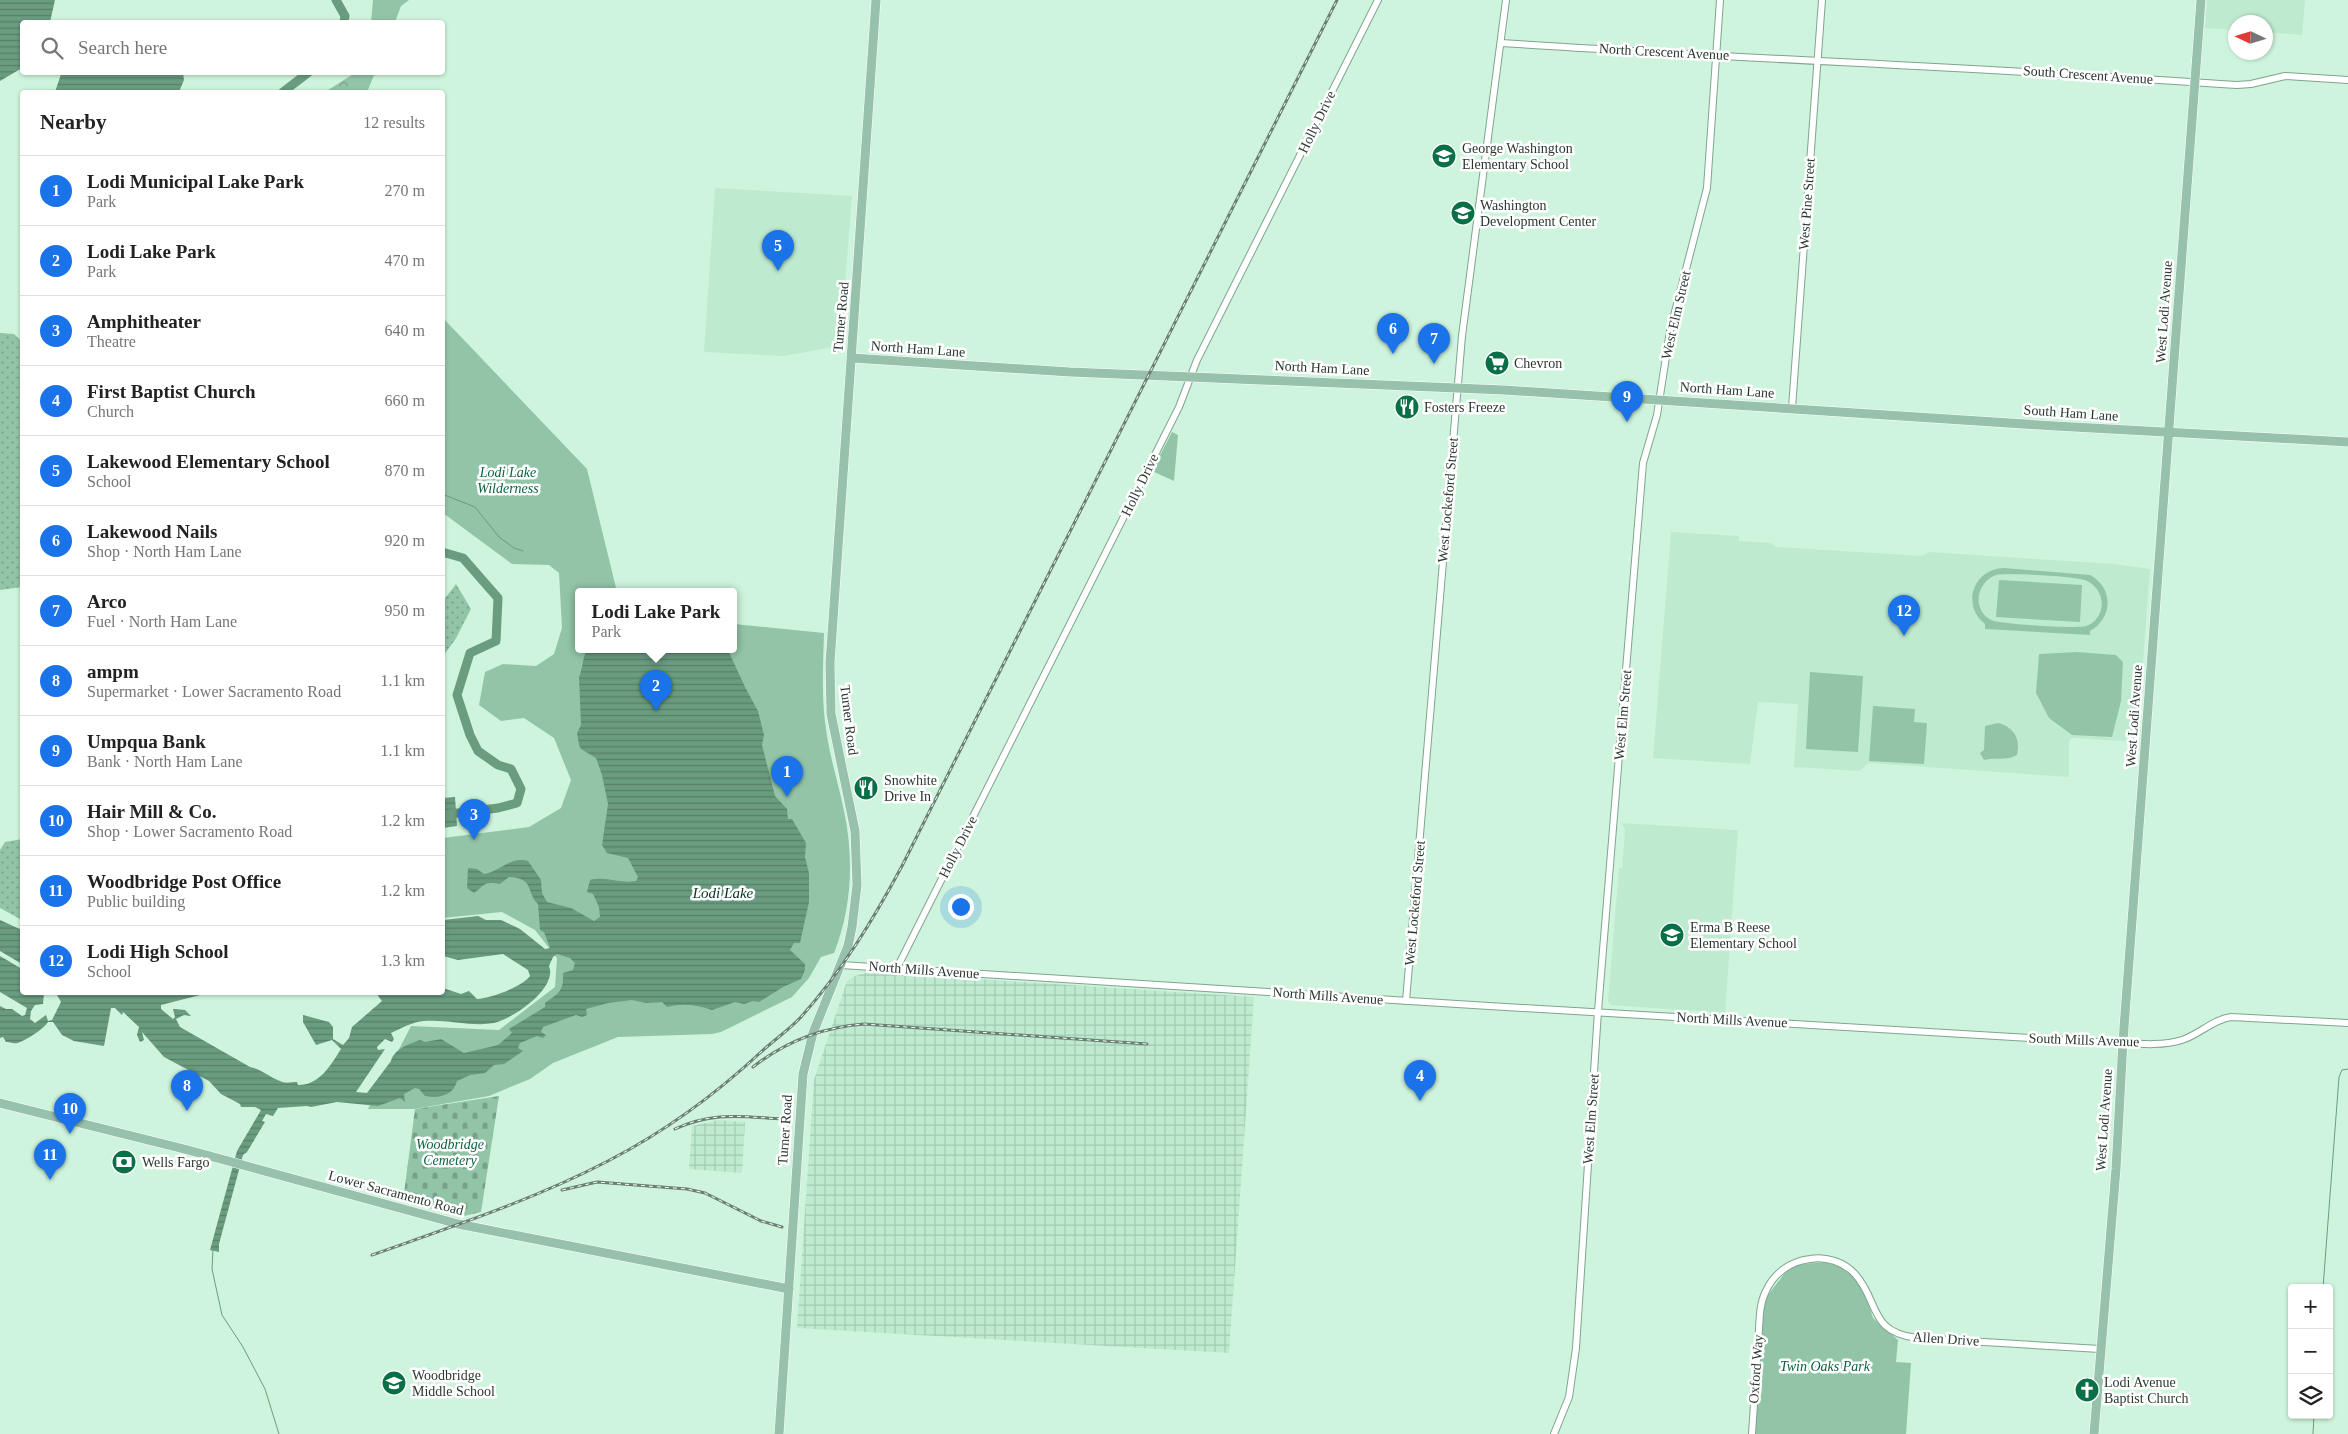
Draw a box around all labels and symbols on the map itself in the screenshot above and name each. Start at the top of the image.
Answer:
north arrow [2228,15,2273,60]
street label: North Crescent Avenue [1599,41,1729,63]
street label: South Crescent Avenue [2022,63,2154,87]
street label: Holly Drive [1296,88,1338,156]
place label: George Washington Elementary School [1462,141,1573,172]
school or university icon: George Washington Elementary School [1431,143,1457,169]
street label: West Pine Street [1796,157,1818,251]
place label: Washington Development Center [1480,198,1597,229]
school or university icon: Washington Development Center [1450,200,1476,226]
pin: 5 [762,230,794,271]
street label: West Lodi Avenue [2153,260,2175,364]
street label: West Elm Street [1658,269,1694,361]
street label: Turner Road [830,281,852,353]
pin: 6 [1377,313,1409,354]
pin: 7 [1418,323,1450,364]
street label: North Ham Lane [870,338,966,360]
supermarket icon: Chevron [1484,350,1510,376]
place label: Chevron [1514,356,1562,371]
street label: North Ham Lane [1274,358,1370,378]
street label: North Ham Lane [1679,379,1775,401]
pin: 9 [1611,381,1643,422]
restaurant icon: Fosters Freeze [1394,394,1420,420]
place label: Fosters Freeze [1424,400,1505,415]
street label: South Ham Lane [2023,402,2119,424]
street label: West Lockeford Street [1435,437,1461,563]
street label: Holly Drive [1119,451,1161,519]
park label: Lodi Lake Wilderness [477,465,539,496]
pin: 12 [1888,595,1920,636]
street label: West Lodi Avenue [2123,664,2145,768]
street label: West Elm Street [1612,669,1634,761]
pin: 2 [640,670,672,711]
street label: Turner Road [837,684,861,756]
pin: 1 [771,756,803,797]
place label: Snowhite Drive In [884,773,937,804]
restaurant icon: Snowhite Drive In [853,775,879,801]
pin: 3 [458,799,490,840]
street label: Holly Drive [936,814,980,880]
street label: West Lockeford Street [1402,840,1428,966]
water label: Lodi Lake [692,885,754,901]
your location [948,894,974,920]
place label: Erma B Reese Elementary School [1690,920,1797,951]
school or university icon: Erma B Reese Elementary School [1659,922,1685,948]
street label: North Mills Avenue [868,959,980,981]
street label: North Mills Avenue [1272,985,1384,1007]
street label: North Mills Avenue [1676,1010,1788,1030]
street label: South Mills Avenue [2028,1031,2140,1049]
pin: 4 [1404,1060,1436,1101]
street label: West Lodi Avenue [2093,1068,2115,1172]
pin: 8 [171,1070,203,1111]
street label: West Elm Street [1580,1073,1602,1165]
pin: 10 [54,1093,86,1134]
street label: Turner Road [775,1094,795,1166]
park label: Woodbridge Cemetery [416,1137,484,1168]
pin: 11 [34,1139,66,1180]
bank icon: Wells Fargo [111,1149,137,1175]
place label: Wells Fargo [142,1155,209,1170]
street label: Lower Sacramento Road [327,1168,465,1218]
street label: Allen Drive [1912,1329,1980,1349]
street label: Oxford Way [1746,1334,1766,1404]
park label: Twin Oaks Park [1780,1359,1871,1374]
place label: Woodbridge Middle School [412,1368,495,1399]
school or university icon: Woodbridge Middle School [381,1370,407,1396]
place label: Lodi Avenue Baptist Church [2104,1375,2188,1406]
church icon: Lodi Avenue Baptist Church [2074,1377,2100,1403]

